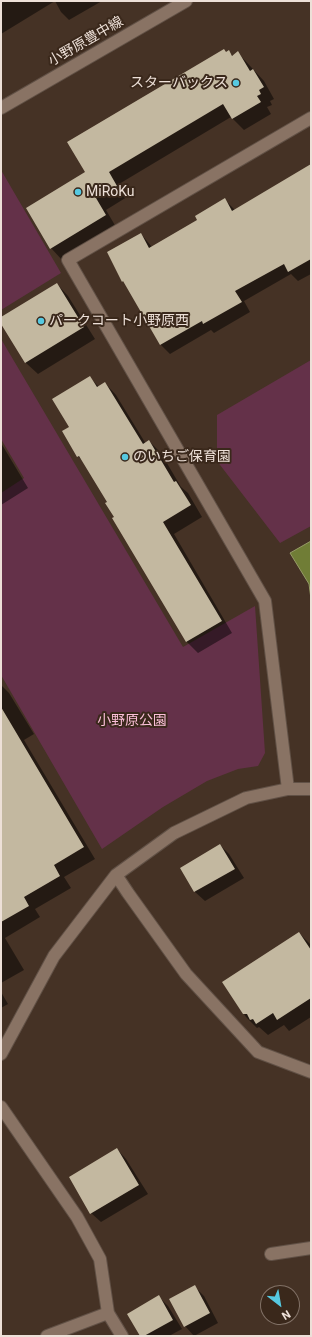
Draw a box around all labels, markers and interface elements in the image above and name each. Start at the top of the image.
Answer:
street label: 小野原豊中線 [45,14,127,70]
place label: スターバックス [130,75,228,91]
marker: スターバックス [231,78,241,88]
place label: MiRoKu [86,184,135,200]
marker: MiRoKu [73,187,83,197]
place label: パークコート小野原西 [49,313,189,329]
marker: パークコート小野原西 [36,316,46,326]
place label: のいちご保育園 [133,449,231,465]
marker: のいちご保育園 [120,452,130,462]
park label: 小野原公園 [97,713,167,729]
north arrow [260,1285,300,1325]
text: N [279,1307,293,1322]

